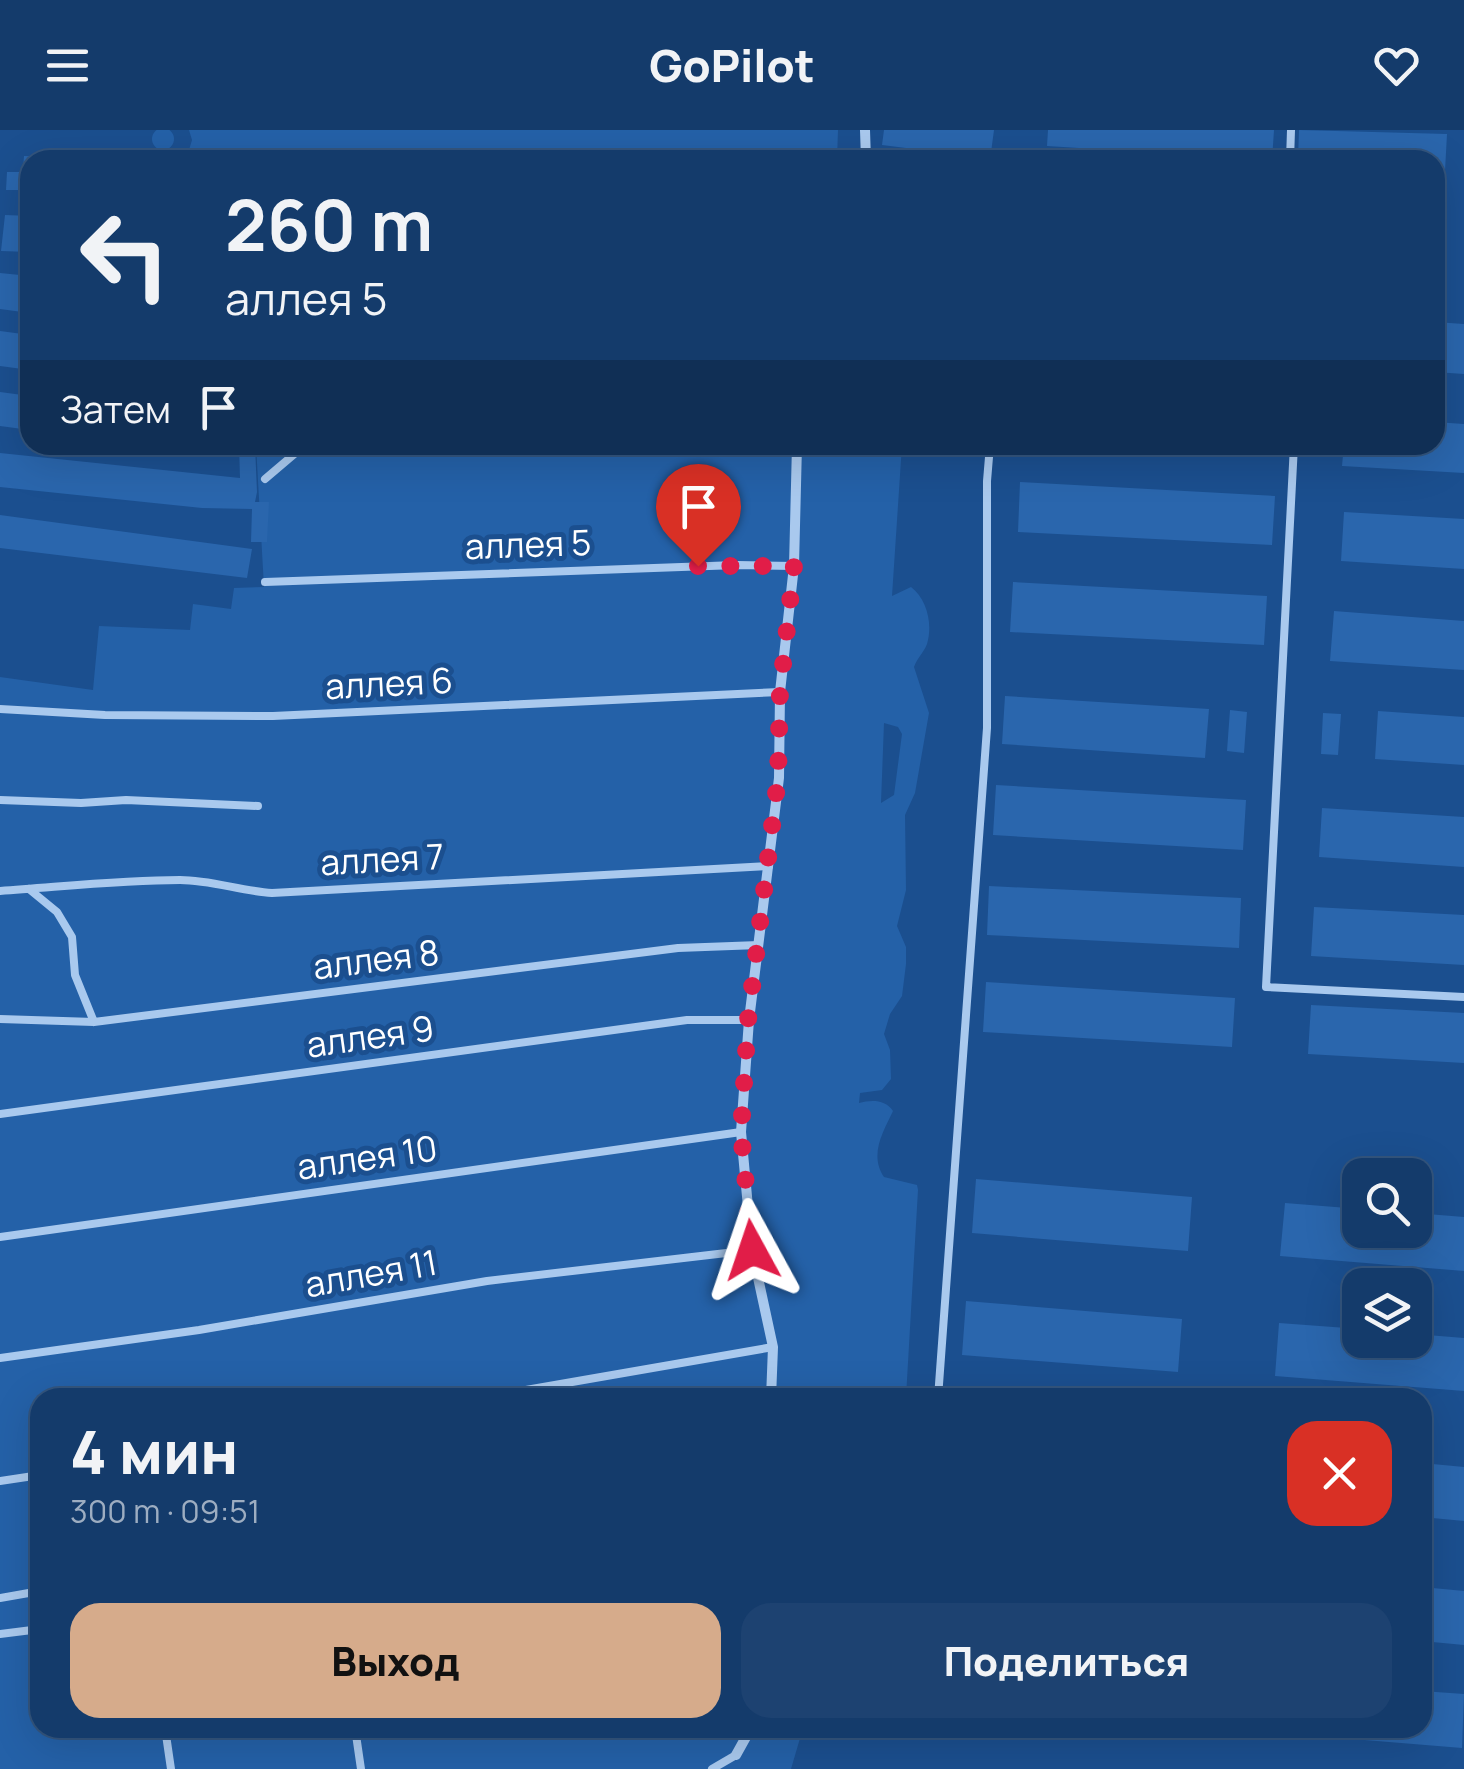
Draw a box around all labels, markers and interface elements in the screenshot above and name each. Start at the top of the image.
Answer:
text: GoPilot [649,34,815,96]
icon: menu [40,38,95,93]
icon: heart [1369,38,1424,93]
text: 260 m [225,176,433,272]
icon: left [60,190,190,320]
text: аллея 5 [225,267,388,329]
icon: arrive [191,380,246,435]
text: Затем [60,382,171,434]
pin [656,464,741,567]
icon: arrive [671,479,726,534]
street label: аллея 5 [464,518,592,570]
street label: аллея 6 [324,656,454,710]
street label: аллея 7 [319,832,445,886]
street label: аллея 8 [310,927,442,991]
street label: аллея 9 [303,1003,437,1069]
street label: аллея 10 [294,1123,440,1191]
map controls [1342,1158,1432,1358]
button: search [1342,1158,1432,1248]
position arrow [700,1198,804,1302]
street label: аллея 11 [301,1238,441,1308]
button: layers [1342,1268,1432,1358]
text: 4 мин [70,1410,238,1492]
button: close [1287,1421,1392,1526]
text: 300 m · 09:51 [70,1489,260,1533]
button: Выход [70,1603,721,1718]
button: Поделиться [741,1603,1392,1718]

